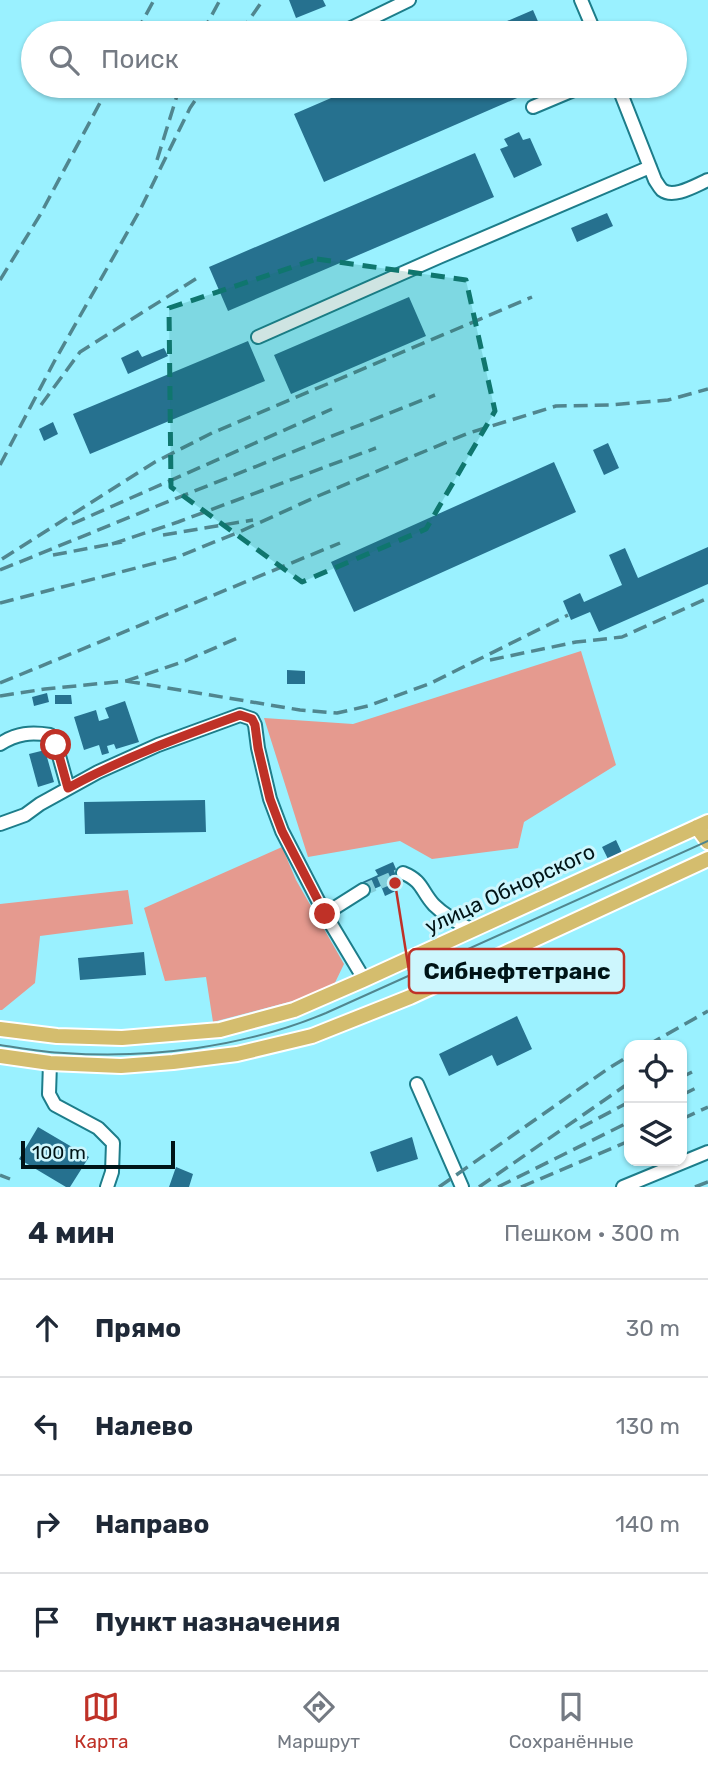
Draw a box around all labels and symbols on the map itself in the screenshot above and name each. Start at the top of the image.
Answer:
route start [40,729,71,760]
street label: улица Обнорского [421,838,599,939]
route end [309,898,340,929]
callout: Сибнефтетранс [409,949,624,993]
text: Сибнефтетранс [423,957,611,985]
scale bar [21,1138,175,1170]

